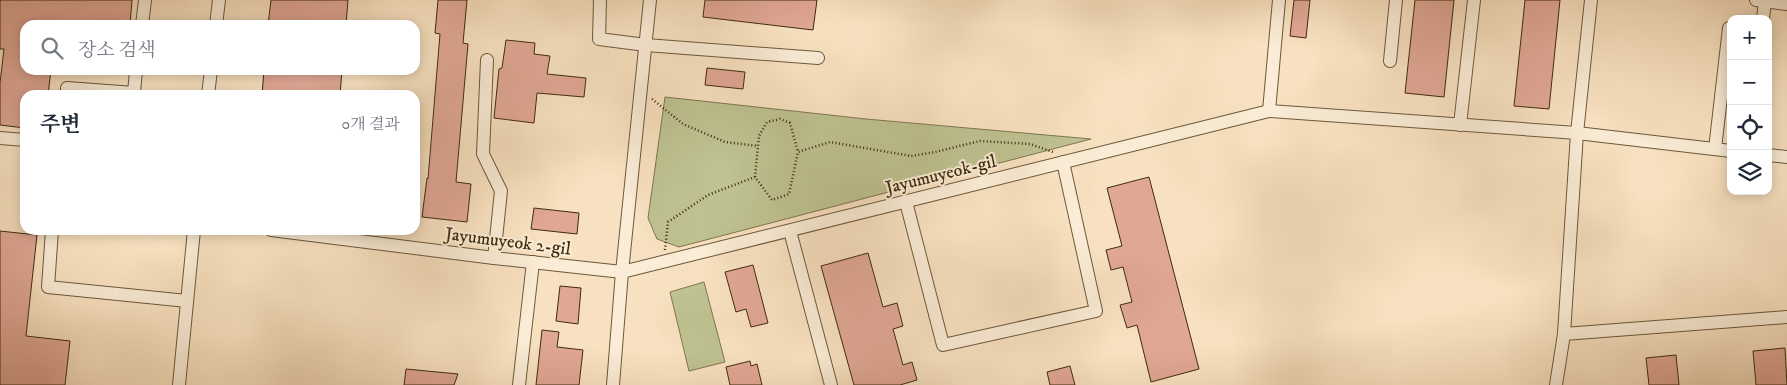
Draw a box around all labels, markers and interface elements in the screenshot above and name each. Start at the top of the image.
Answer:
map controls [1727,15,1772,195]
button: + [1727,15,1772,60]
search box [20,20,420,75]
icon: search [38,34,66,62]
text: 장소 검색 [78,39,156,62]
button: − [1727,60,1772,105]
button: locate [1727,105,1772,150]
text: 주변 [40,112,81,138]
text: 0개 결과 [342,114,400,134]
street label: Jayumuyeok-gil [881,150,999,200]
button: layers [1727,150,1772,195]
street label: Jayumuyeok 2-gil [442,223,573,261]

